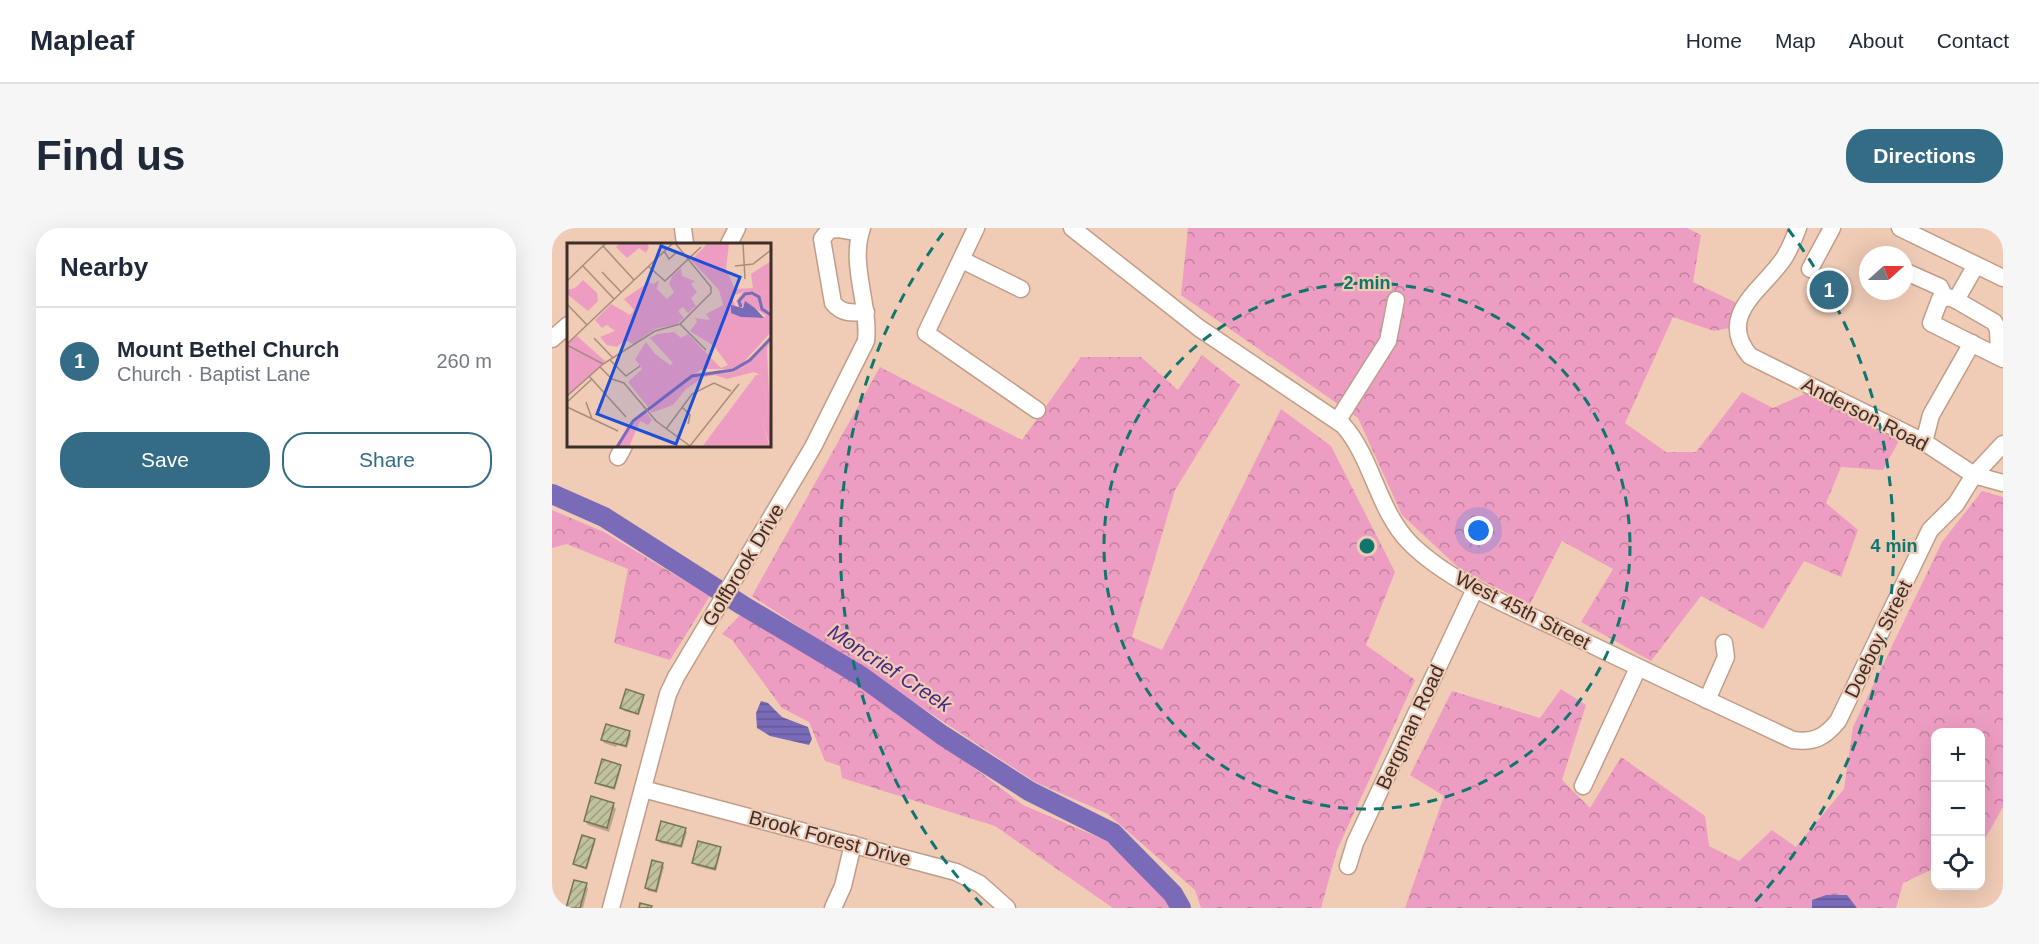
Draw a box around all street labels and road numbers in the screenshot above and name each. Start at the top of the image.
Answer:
street label: Anderson Road [1798,373,1932,455]
street label: Golfbrook Drive [698,500,788,630]
street label: West 45th Street [1452,566,1595,654]
street label: Doeboy Street [1840,576,1916,701]
street label: Bergman Road [1372,661,1448,793]
street label: Brook Forest Drive [747,806,913,870]

